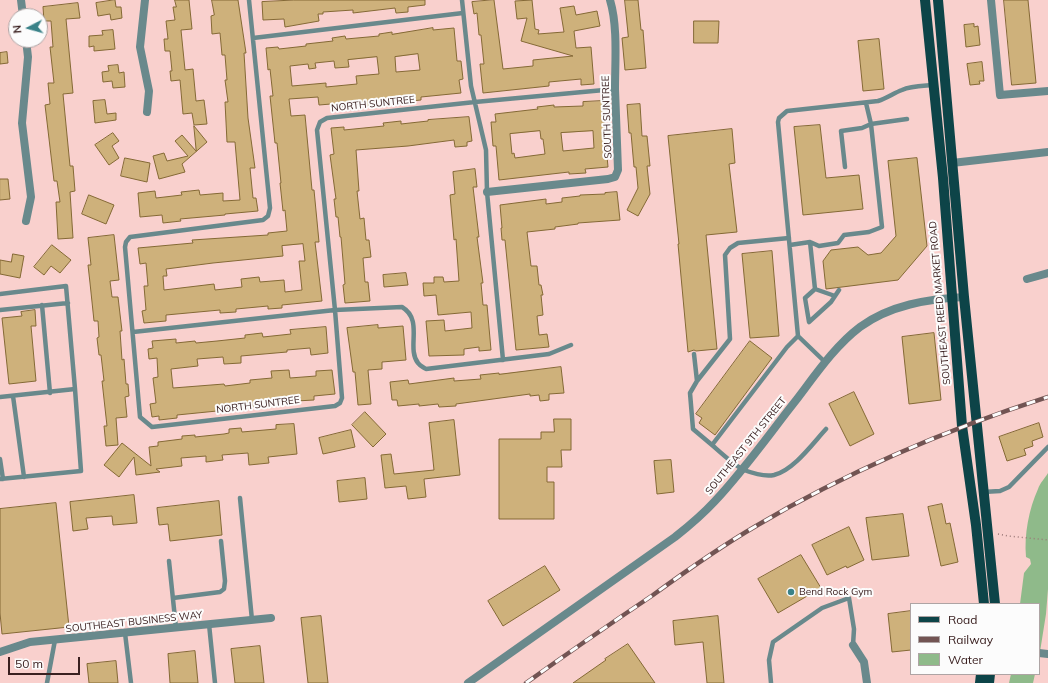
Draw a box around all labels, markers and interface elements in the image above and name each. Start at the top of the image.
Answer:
north arrow [8,8,48,48]
text: N [10,24,24,34]
street label: SOUTH SUNTREE [600,75,614,159]
street label: NORTH SUNTREE [331,94,415,114]
street label: SOUTHEAST REED MARKET ROAD [927,221,953,385]
street label: NORTH SUNTREE [216,394,300,416]
street label: SOUTHEAST 9TH STREET [703,395,789,497]
place label: Bend Rock Gym [799,586,872,598]
marker: Bend Rock Gym [786,587,796,597]
legend [910,603,1040,675]
street label: SOUTHEAST BUSINESS WAY [65,609,203,635]
text: Road [948,612,977,627]
text: Railway [948,632,993,647]
scale bar [10,649,82,675]
text: Water [948,652,983,667]
text: 50 m [15,656,43,671]

